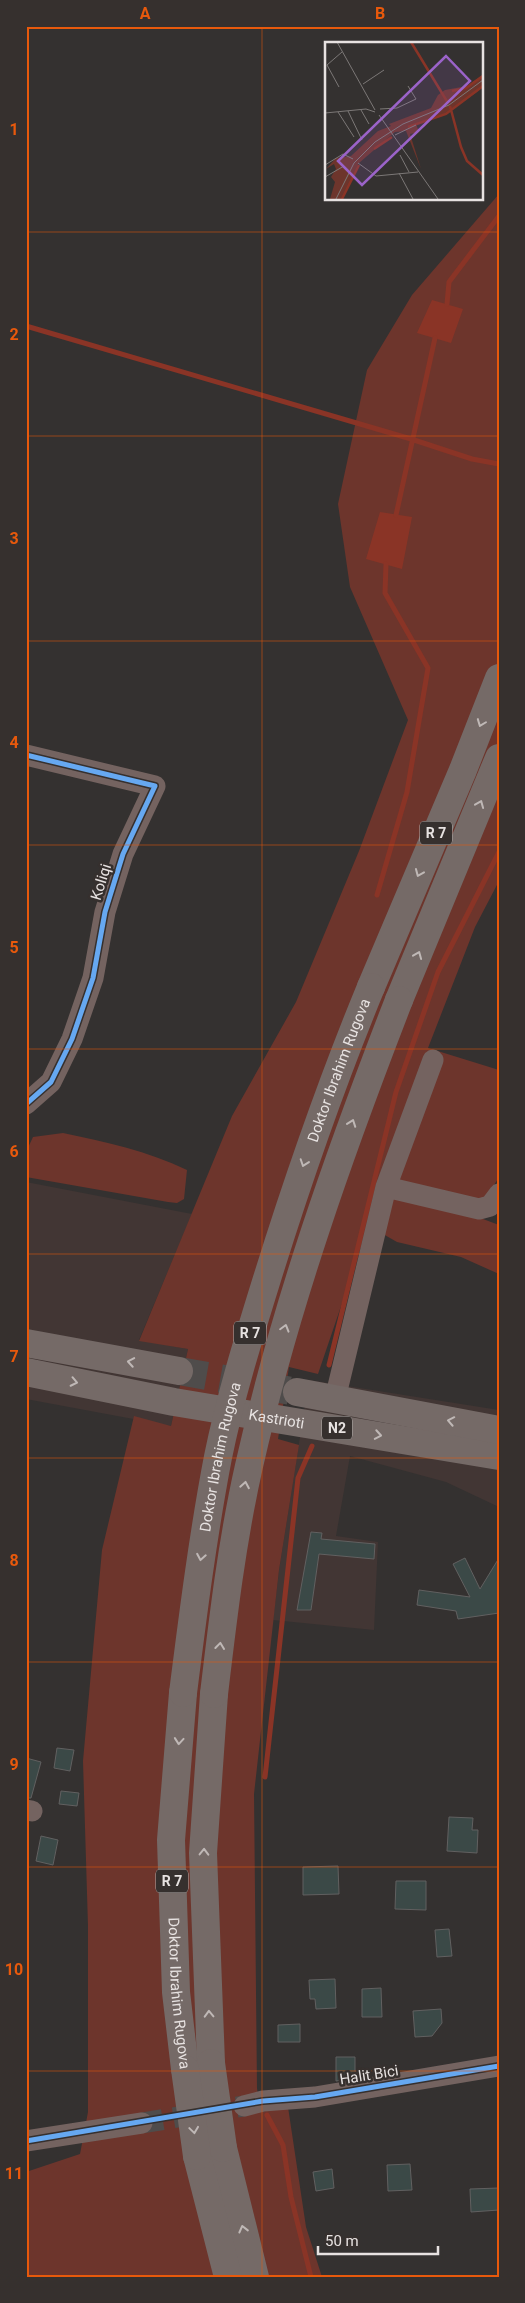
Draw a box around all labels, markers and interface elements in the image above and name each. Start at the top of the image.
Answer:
text: A [140,4,151,23]
text: B [375,4,385,23]
inset map [325,42,482,200]
text: 1 [9,120,19,139]
text: 2 [9,325,19,344]
text: 3 [9,529,19,548]
one-way arrow [477,718,487,727]
text: 4 [9,733,19,752]
one-way arrow [473,800,484,809]
road number: R 7 [420,821,452,844]
street label: Koliqi [87,862,115,902]
one-way arrow [415,868,425,877]
text: 5 [9,938,19,957]
one-way arrow [412,951,422,959]
street label: Doktor Ibrahim Rugova [304,996,374,1145]
one-way arrow [346,1120,356,1128]
text: 6 [9,1142,19,1161]
one-way arrow [300,1158,310,1167]
road number: R 7 [234,1322,266,1345]
one-way arrow [279,1324,289,1332]
text: 7 [9,1347,19,1366]
one-way arrow [127,1357,136,1367]
one-way arrow [70,1376,78,1386]
street label: Doktor Ibrahim Rugova [196,1380,245,1533]
street label: Kastrioti [247,1406,306,1433]
road number: N2 [322,1416,352,1440]
one-way arrow [446,1416,455,1426]
one-way arrow [374,1430,382,1440]
one-way arrow [240,1481,250,1490]
text: 8 [9,1551,19,1570]
one-way arrow [197,1552,207,1561]
one-way arrow [214,1641,225,1649]
one-way arrow [174,1738,185,1746]
text: 9 [9,1755,19,1774]
one-way arrow [198,1847,209,1855]
road number: R 7 [156,1870,188,1892]
street label: Doktor Ibrahim Rugova [165,1917,194,2070]
text: 10 [5,1960,23,1979]
one-way arrow [204,2010,214,2018]
street label: Halit Bici [338,2061,400,2089]
one-way arrow [188,2126,198,2134]
text: 11 [5,2164,23,2183]
scale bar [318,2223,438,2255]
one-way arrow [238,2225,249,2234]
text: 50 m [325,2232,359,2250]

